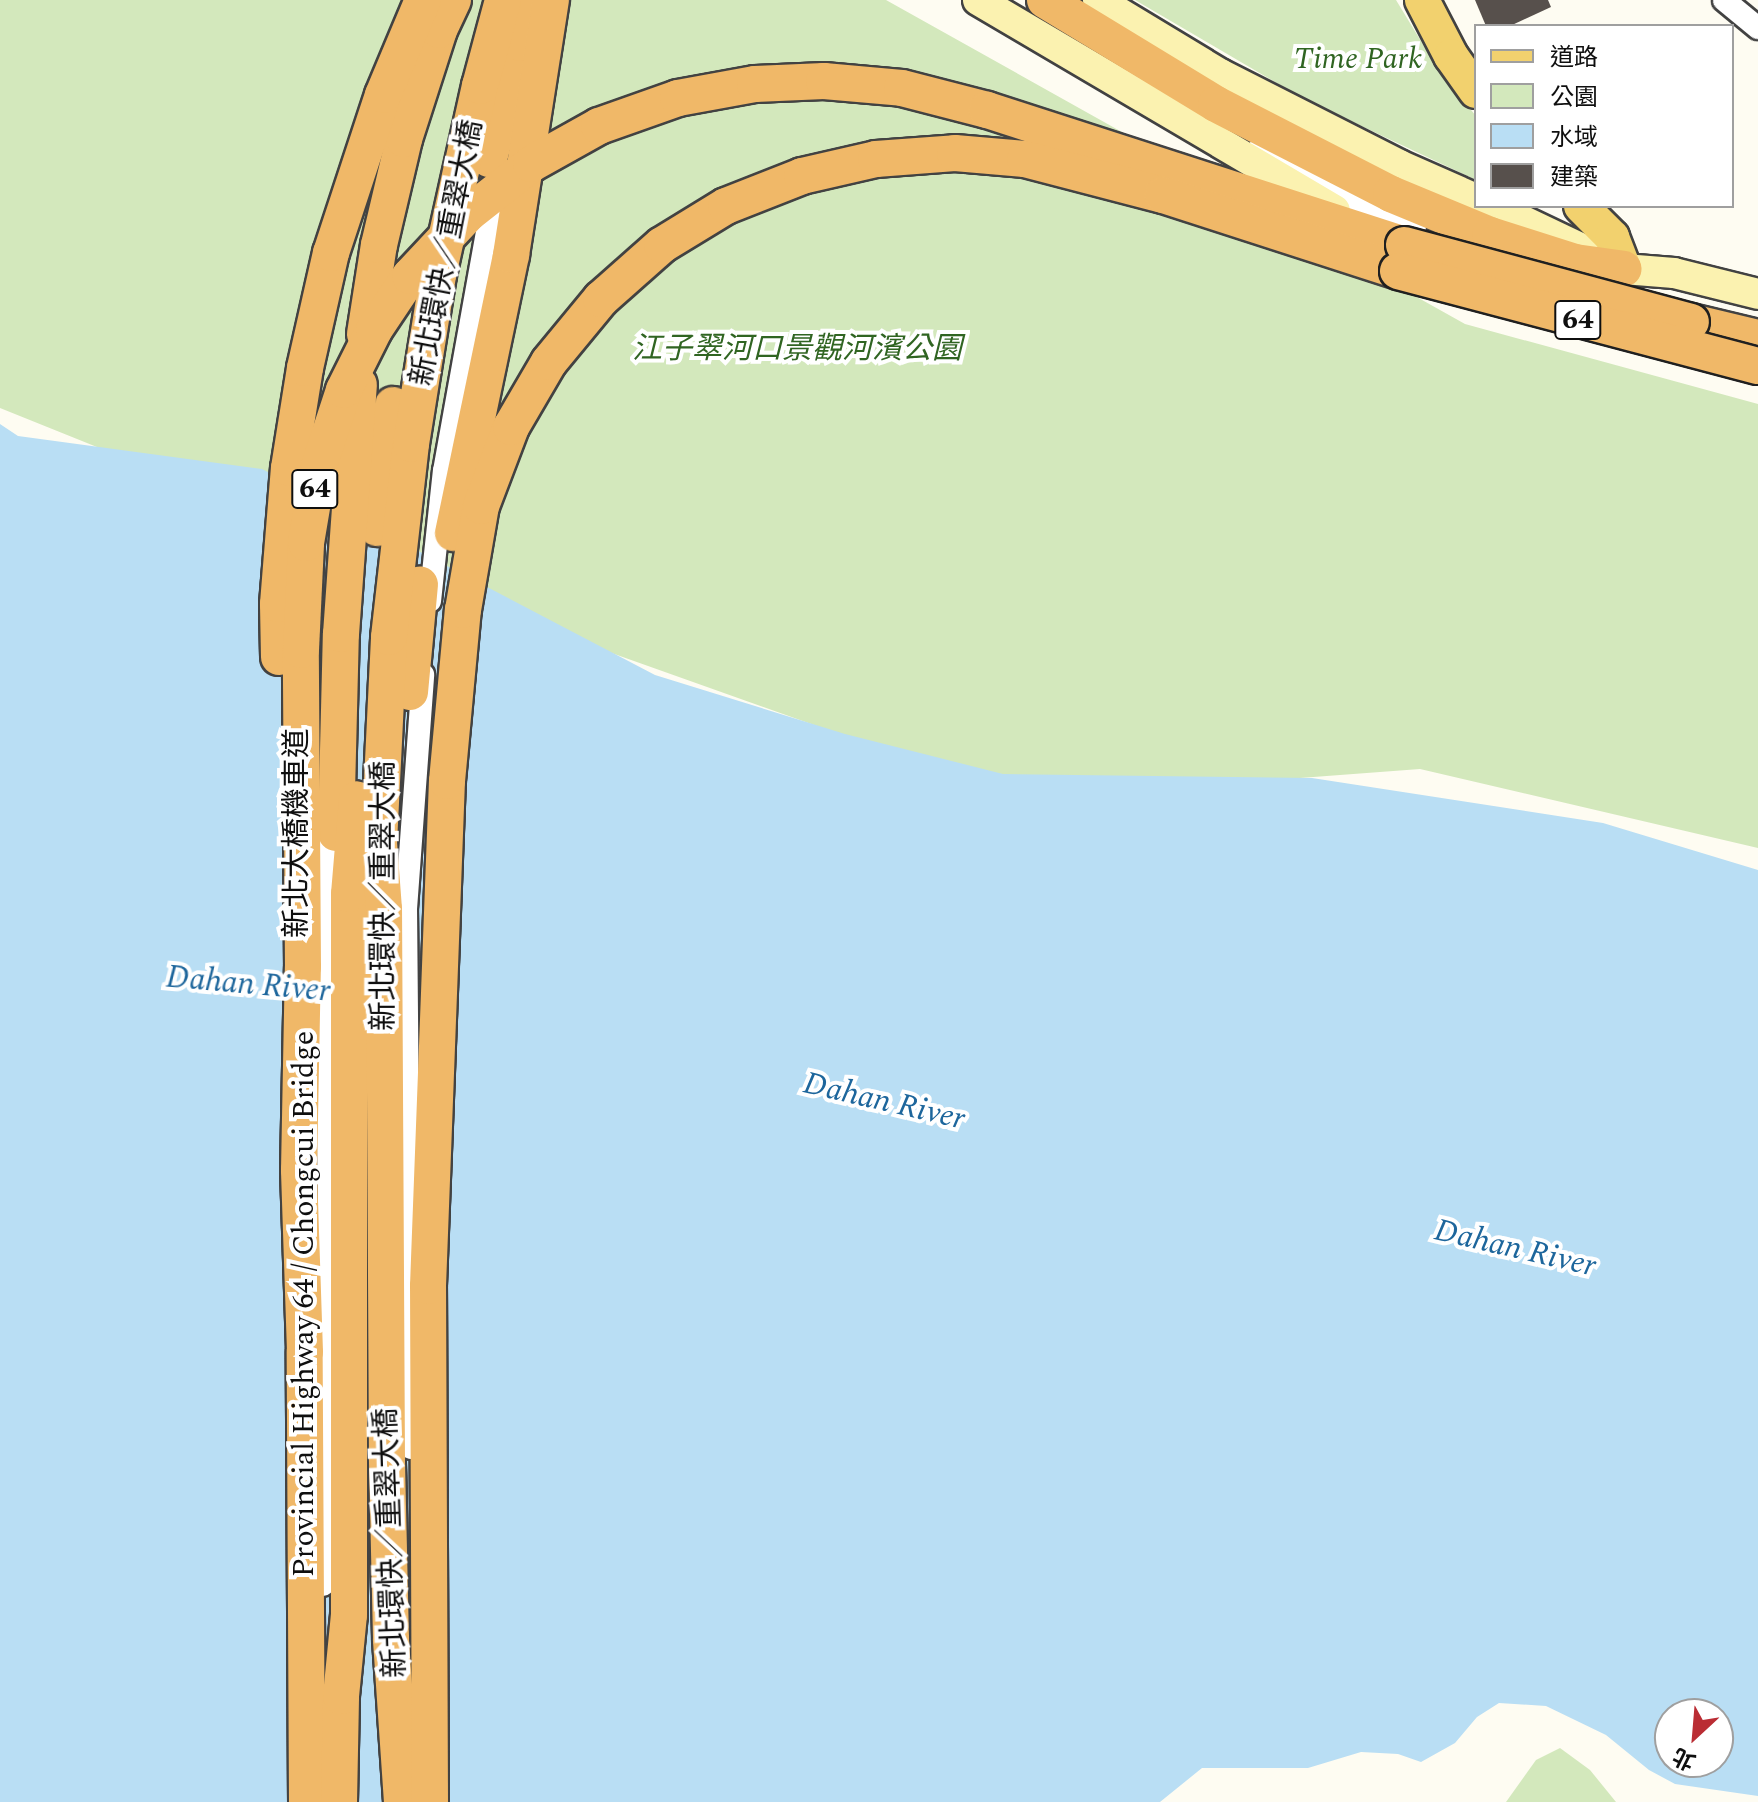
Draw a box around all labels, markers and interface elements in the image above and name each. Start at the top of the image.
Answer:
legend [1474,24,1734,208]
text: 道路 [1550,40,1598,76]
park label: Time Park [1294,41,1422,77]
text: 公園 [1550,80,1598,116]
street label: 新北環快／重翠大橋 [404,117,490,389]
text: 水域 [1550,120,1598,156]
text: 建築 [1550,160,1598,196]
road number: 64 [1554,296,1602,344]
park label: 江子翠河口景觀河濱公園 [632,331,962,367]
road number: 64 [291,465,339,513]
street label: 新北大橋機車道 [279,728,315,938]
street label: 新北環快／重翠大橋 [366,761,402,1031]
water label: Dahan River [164,959,332,1011]
street label: Provincial Highway 64 / Chongcui Bridge [286,1031,322,1577]
water label: Dahan River [799,1065,969,1139]
water label: Dahan River [1430,1212,1600,1286]
street label: 新北環快／重翠大橋 [368,1407,414,1679]
north arrow [1654,1698,1734,1778]
text: 北 [1667,1739,1701,1778]

